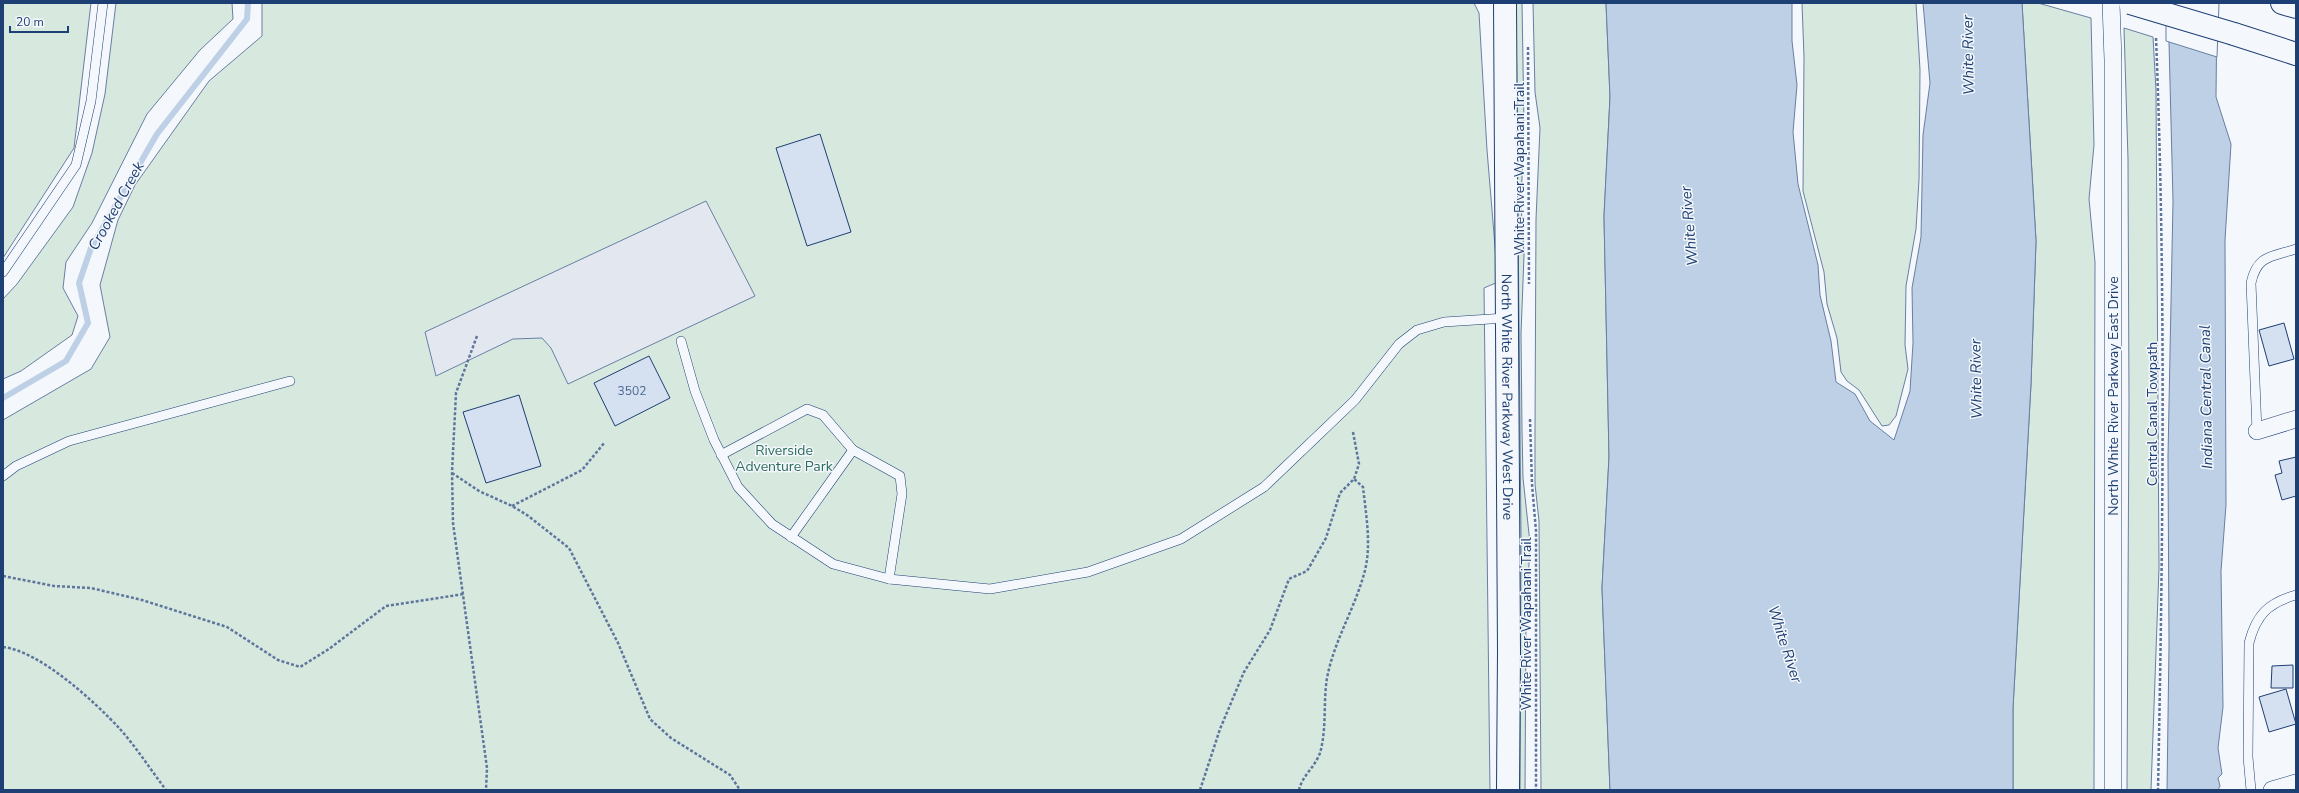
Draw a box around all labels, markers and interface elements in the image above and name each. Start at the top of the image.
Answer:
scale bar [10,8,68,34]
text: 20 m [16,14,44,30]
water label: White River [1957,14,1979,95]
street label: White River Wapahani Trail [1510,82,1529,256]
water label: Crooked Creek [83,158,149,254]
water label: White River [1675,185,1702,267]
street label: North White River Parkway West Drive [1497,274,1518,520]
street label: North White River Parkway East Drive [2104,276,2123,516]
water label: Indiana Central Canal [2195,325,2217,469]
water label: White River [1965,338,1987,419]
street label: Central Canal Towpath [2143,342,2162,486]
house number: 3502 [618,383,646,399]
park label: Riverside Adventure Park [735,441,834,476]
street label: White River Wapahani Trail [1517,537,1536,711]
water label: White River [1763,603,1807,686]

